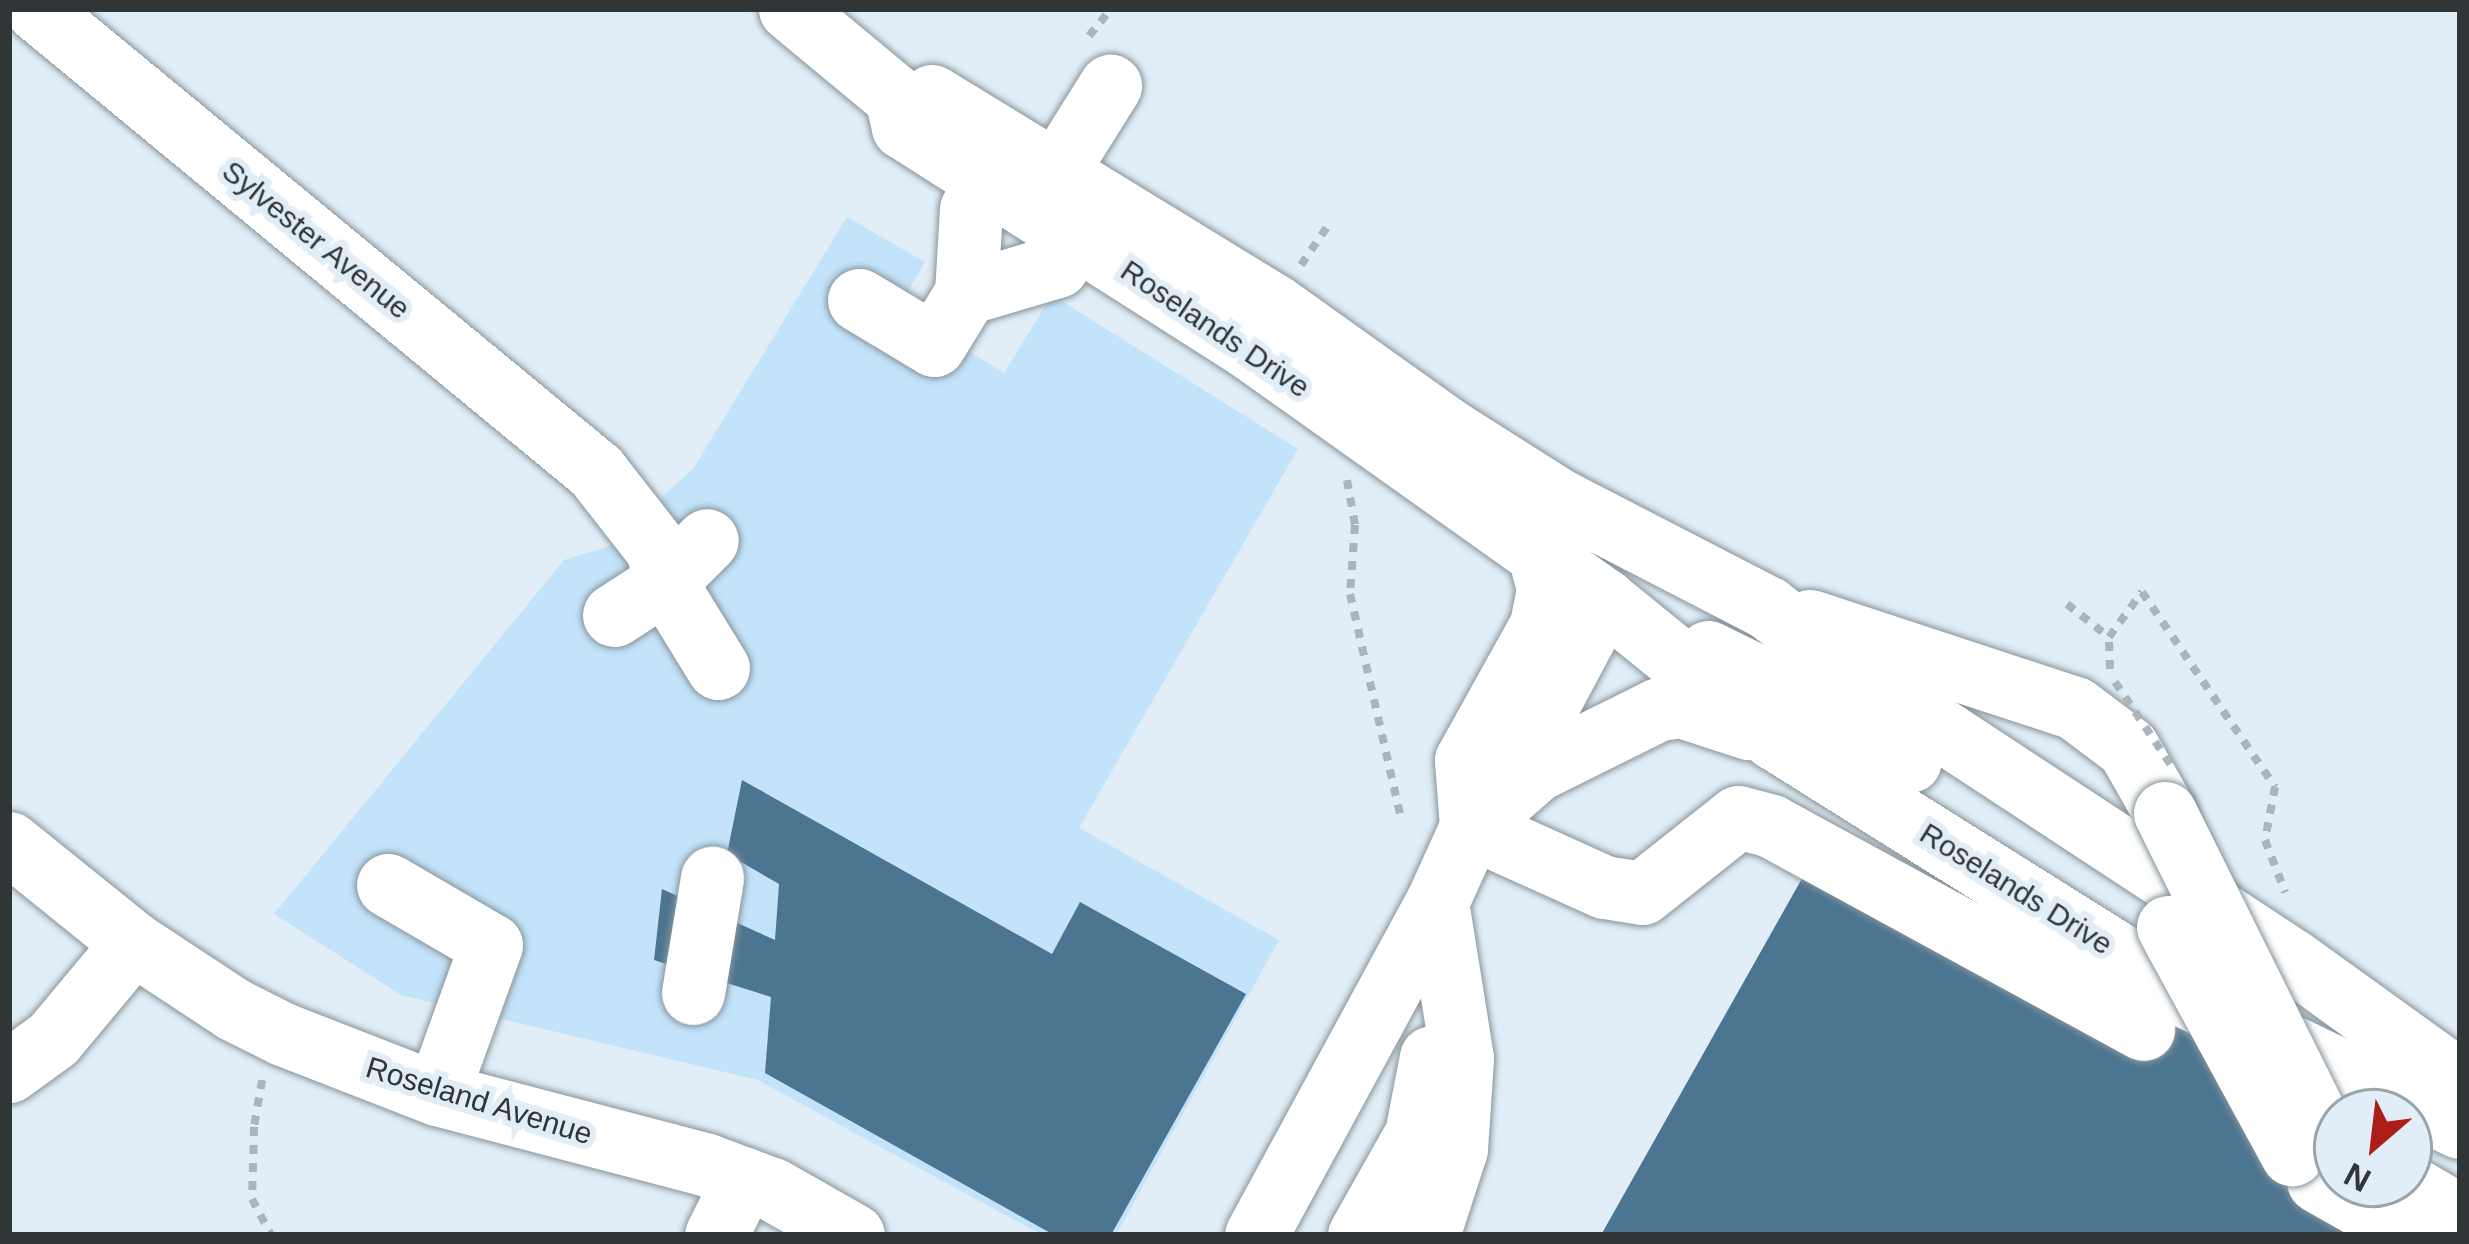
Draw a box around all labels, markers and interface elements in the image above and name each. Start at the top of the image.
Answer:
street label: Sylvester Avenue [214,153,418,327]
street label: Roselands Drive [1114,253,1316,405]
street label: Roselands Drive [1913,815,2119,963]
street label: Roseland Avenue [361,1049,597,1153]
north arrow [2313,1088,2433,1208]
text: N [2338,1156,2376,1200]

